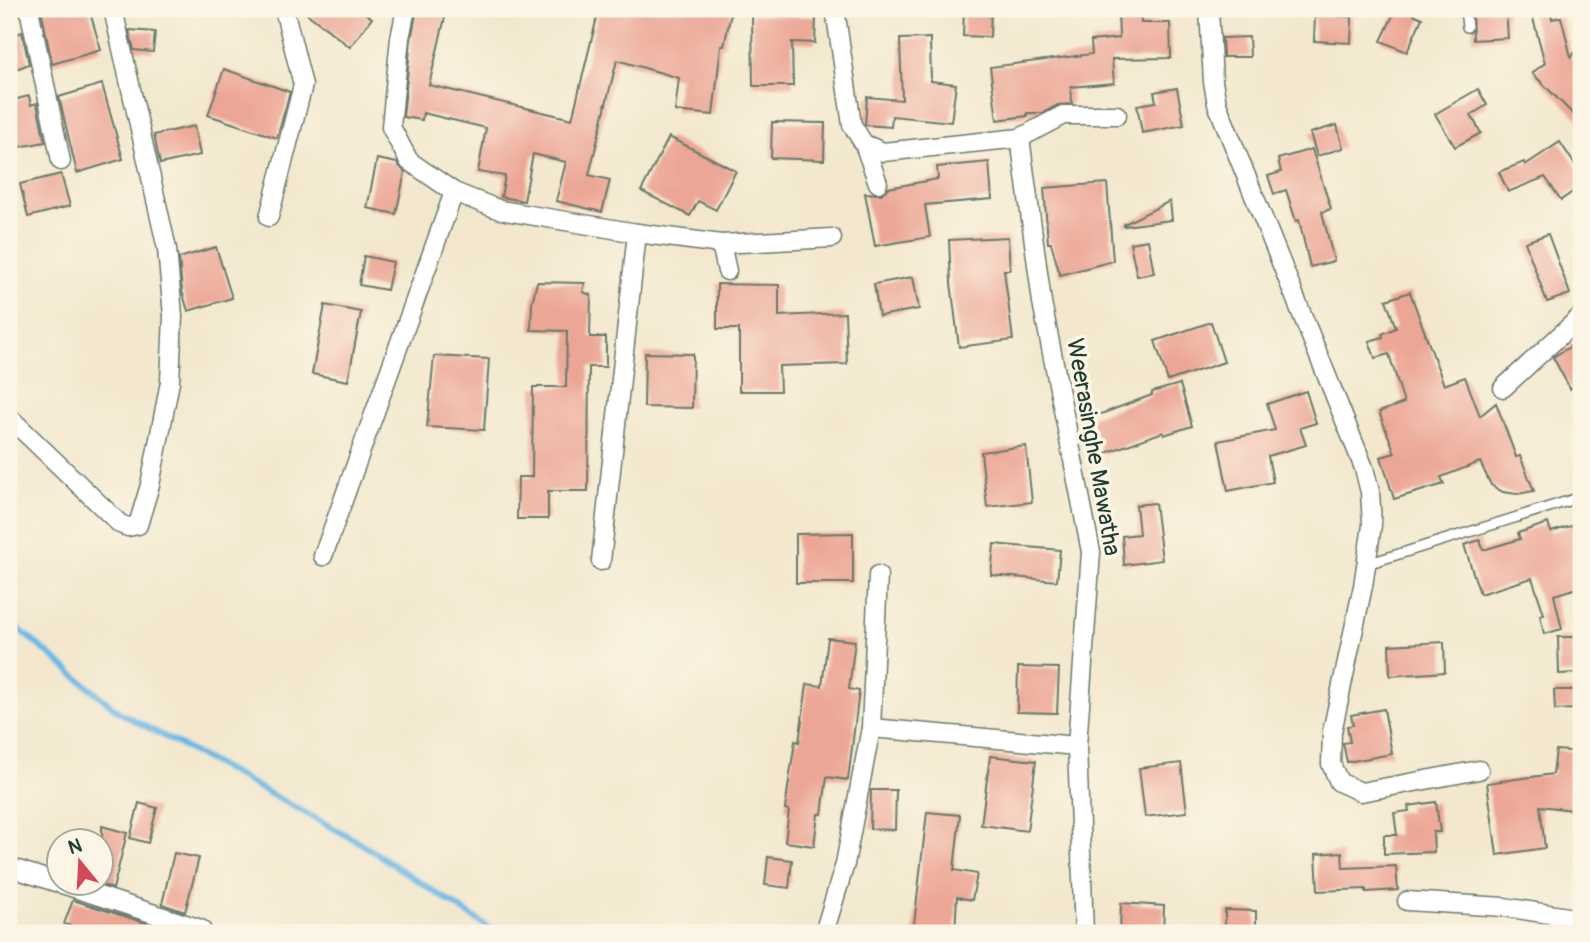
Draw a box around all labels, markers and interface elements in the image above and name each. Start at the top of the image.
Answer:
street label: Weerasinghe Mawatha [1060,336,1127,558]
north arrow [46,827,116,897]
text: N [65,833,85,860]

